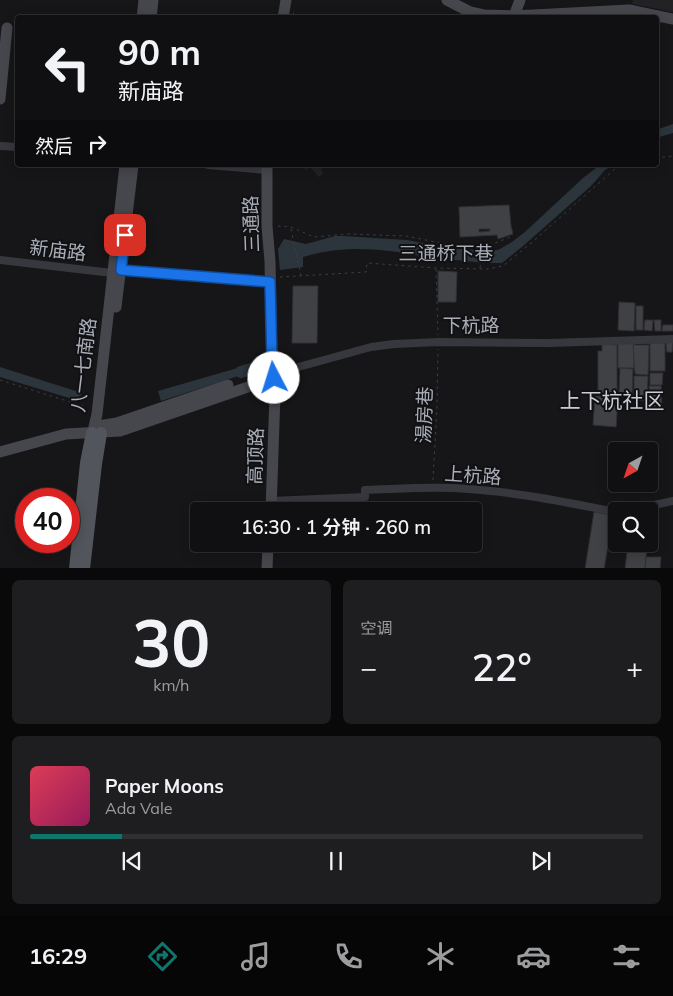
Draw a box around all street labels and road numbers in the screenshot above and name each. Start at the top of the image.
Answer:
street label: 三通路 [238,195,264,253]
street label: 新庙路 [28,235,88,265]
street label: 三通桥下巷 [398,241,494,265]
street label: 下杭路 [442,313,500,337]
street label: 八一七南路 [65,316,101,414]
street label: 湯房巷 [411,386,437,444]
street label: 高顶路 [242,427,268,485]
street label: 上杭路 [444,461,502,489]

